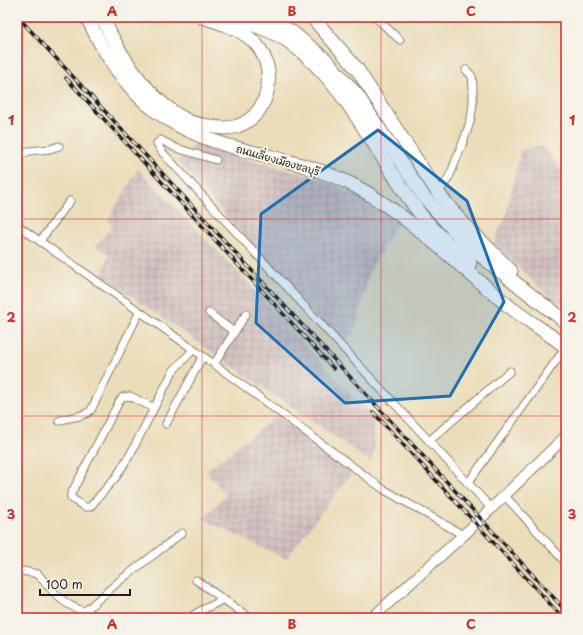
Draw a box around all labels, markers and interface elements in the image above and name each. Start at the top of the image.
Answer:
text: A [107,1,117,20]
text: B [288,1,297,20]
text: C [466,1,476,20]
text: 1 [8,110,14,129]
text: 1 [569,110,575,129]
street label: ถนนเลี่ยงเมืองชลบุรี [234,139,322,181]
text: 2 [6,307,16,326]
text: 2 [567,307,577,326]
text: 3 [7,504,16,523]
text: 3 [568,504,577,523]
scale bar [40,571,130,597]
text: 100 m [46,575,83,593]
text: A [107,614,117,633]
text: B [288,614,297,633]
text: C [466,614,476,633]

